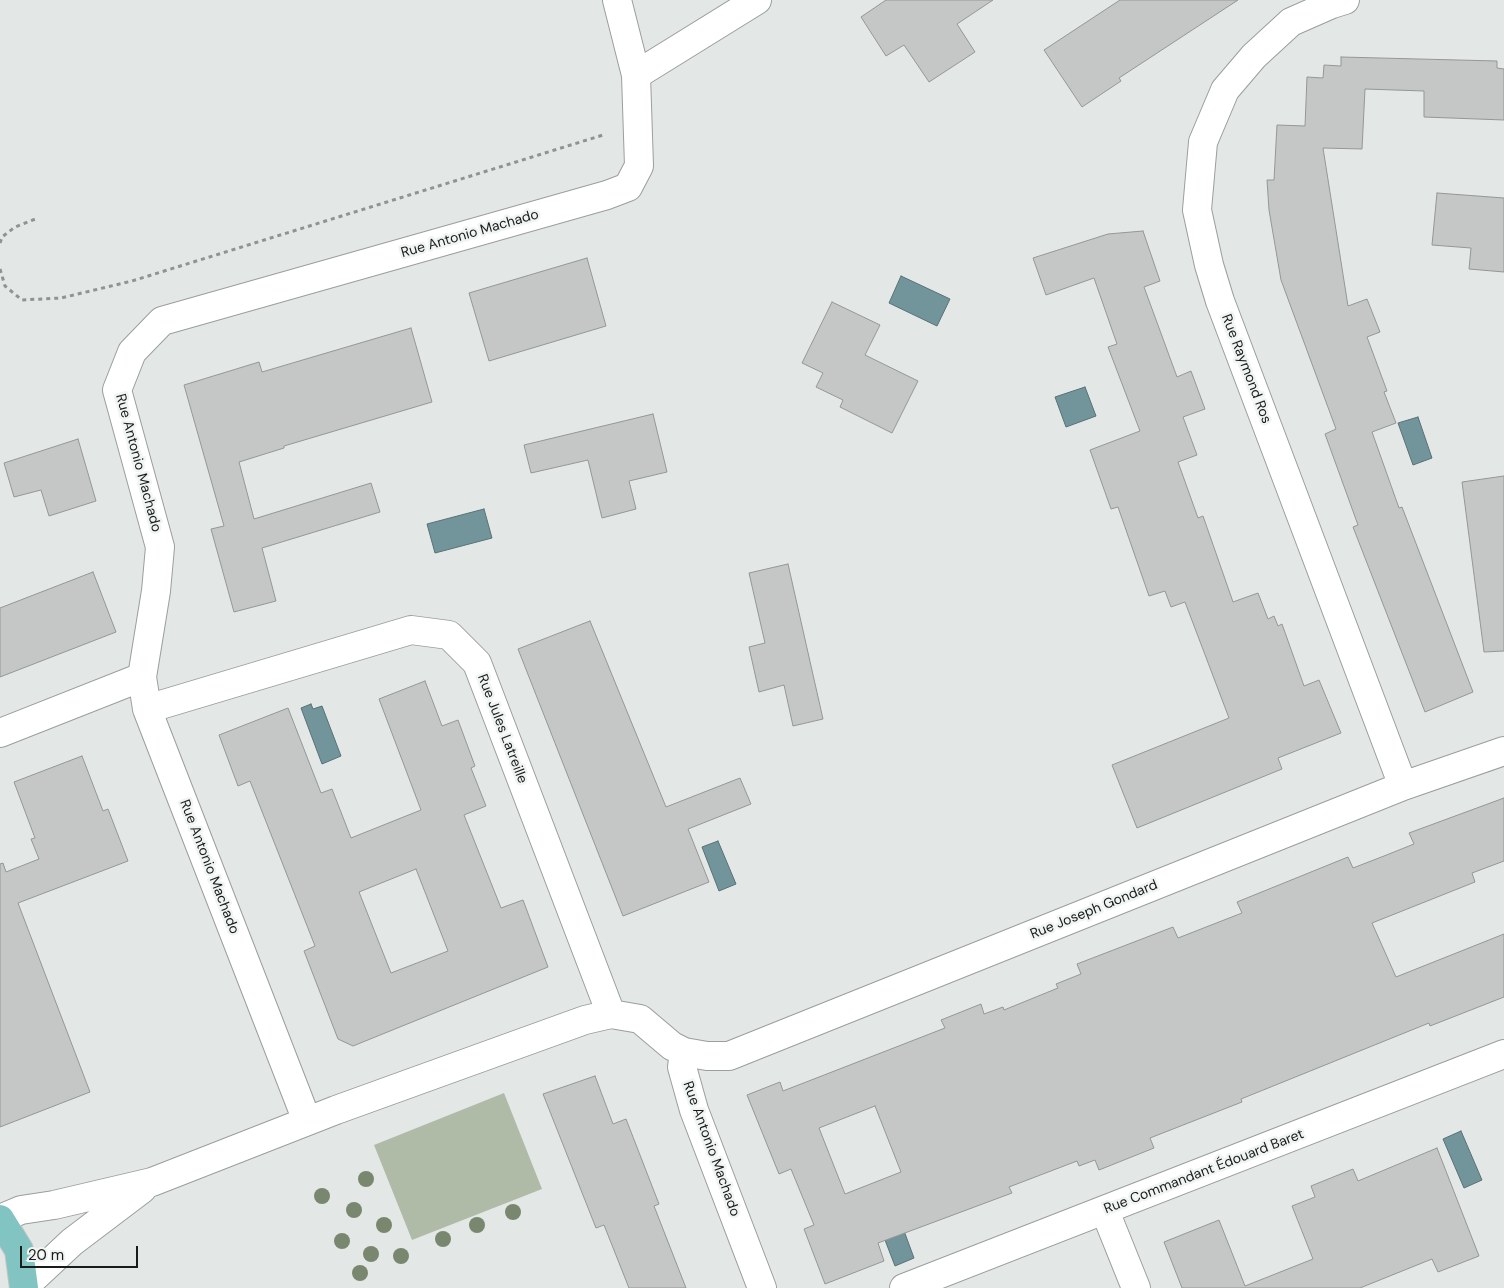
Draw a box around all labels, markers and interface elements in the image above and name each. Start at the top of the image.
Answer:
street label: Rue Antonio Machado [399,206,541,262]
street label: Rue Raymond Ros [1217,312,1275,426]
street label: Rue Antonio Machado [111,392,165,534]
street label: Rue Jules Latreille [473,672,531,786]
street label: Rue Antonio Machado [176,797,242,937]
street label: Rue Joseph Gondard [1028,877,1160,943]
street label: Rue Antonio Machado [679,1079,743,1219]
street label: Rue Commandant Édouard Baret [1102,1126,1306,1218]
scale bar [22,1236,140,1268]
text: 20 m [28,1245,64,1265]

